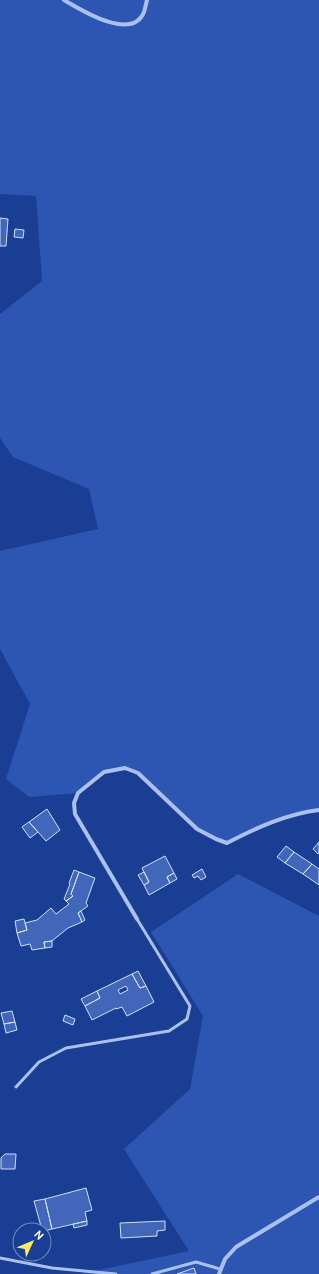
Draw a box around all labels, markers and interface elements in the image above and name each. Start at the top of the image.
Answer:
north arrow [12,1222,52,1262]
text: N [31,1227,47,1243]

